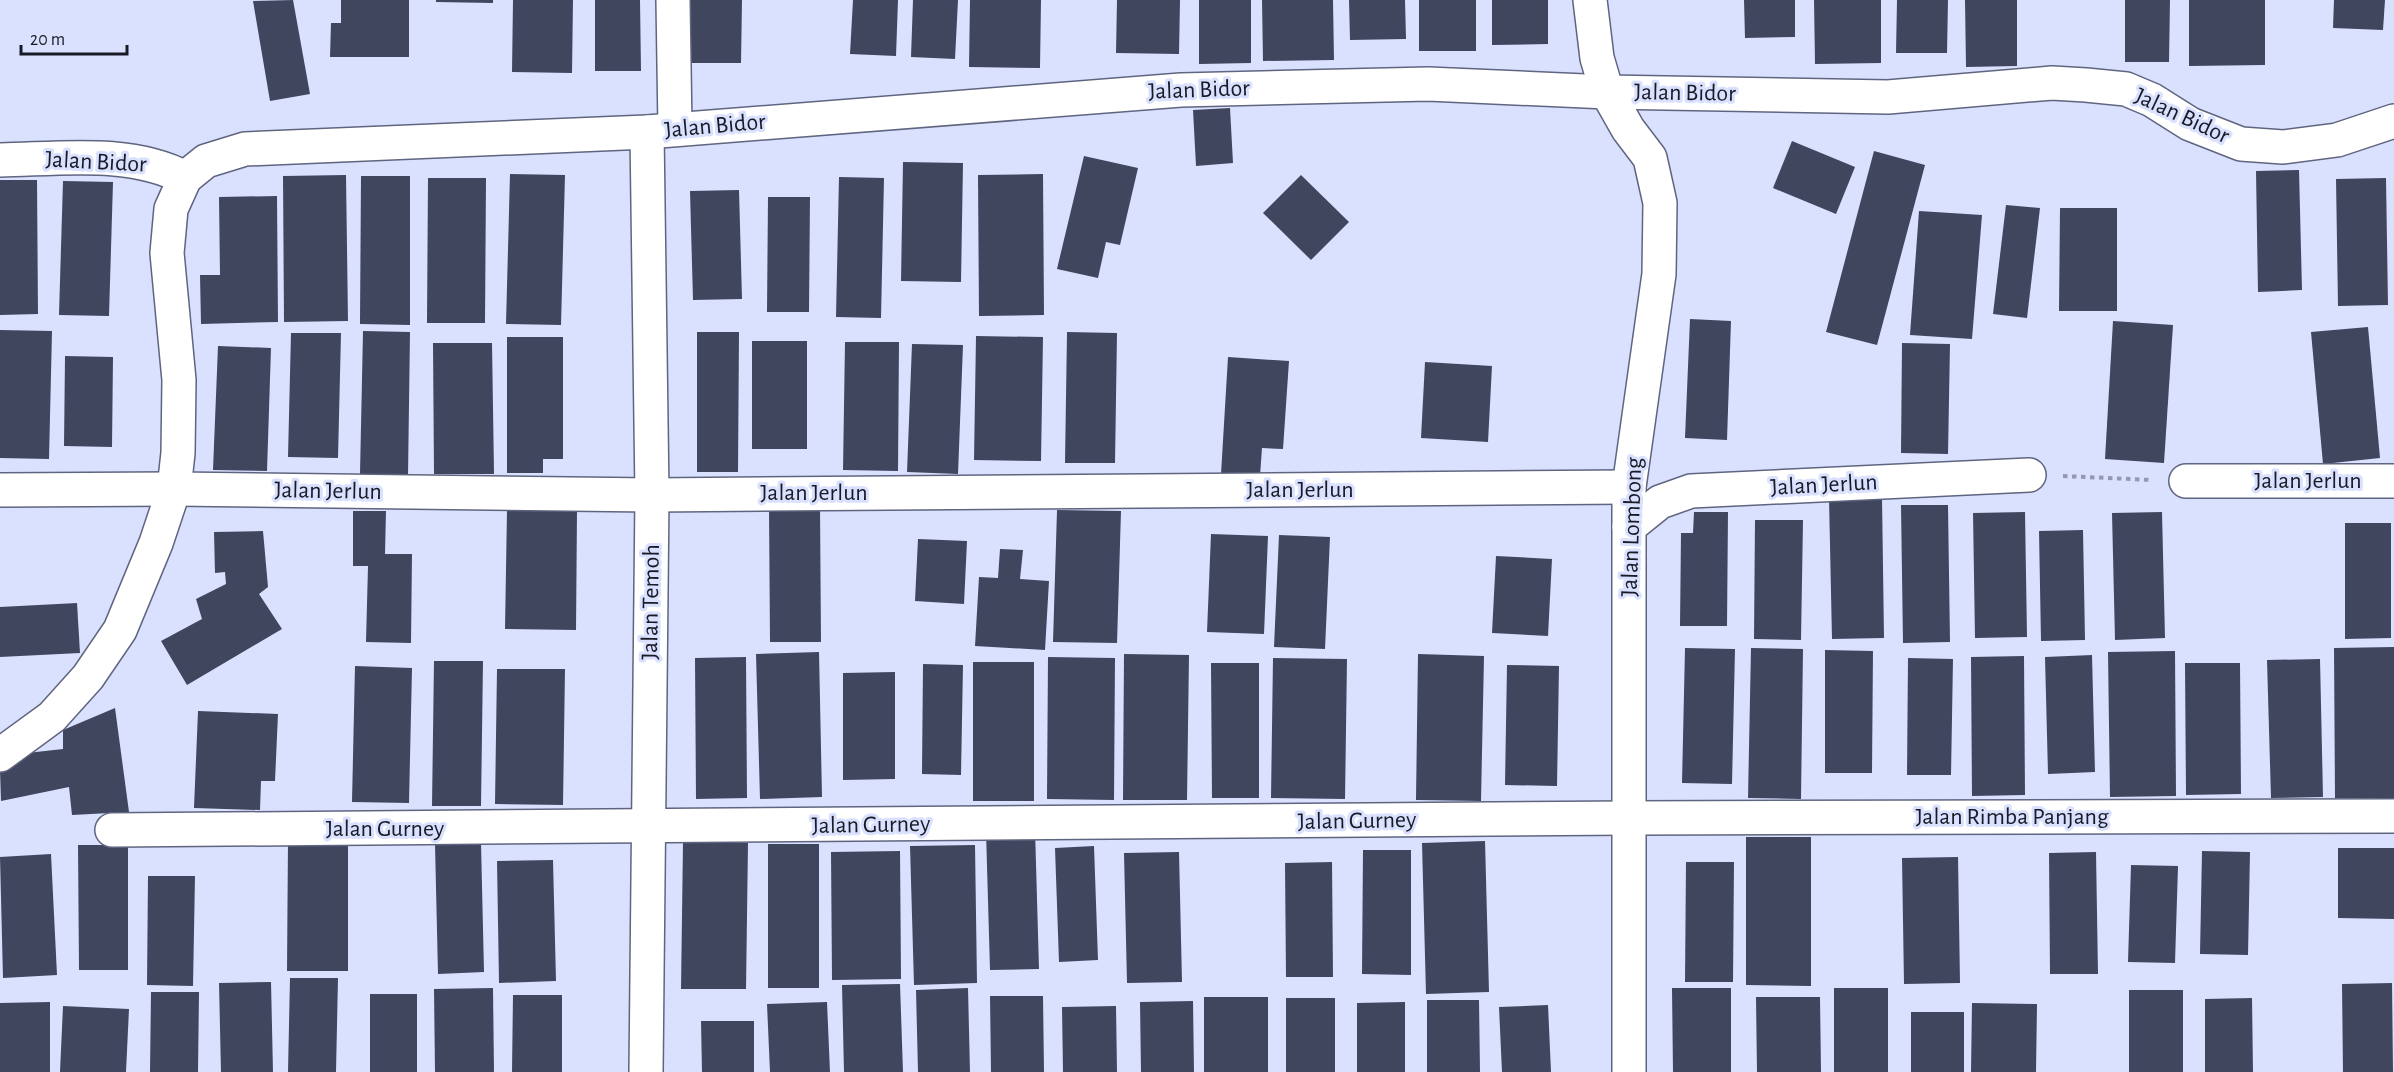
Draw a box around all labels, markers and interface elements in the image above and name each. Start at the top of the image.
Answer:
scale bar [21,18,128,56]
text: 20 m [30,31,65,49]
street label: Jalan Bidor [1148,76,1250,104]
street label: Jalan Bidor [1634,80,1736,106]
street label: Jalan Bidor [2131,84,2233,148]
street label: Jalan Bidor [663,110,767,142]
street label: Jalan Bidor [45,147,148,177]
street label: Jalan Lombong [1618,457,1646,597]
street label: Jalan Jerlun [2254,469,2362,493]
street label: Jalan Jerlun [1770,470,1878,500]
street label: Jalan Jerlun [274,478,382,504]
street label: Jalan Jerlun [1246,478,1354,502]
street label: Jalan Jerlun [760,481,868,505]
street label: Jalan Temoh [638,544,664,660]
street label: Jalan Rimba Panjang [1915,805,2109,829]
street label: Jalan Gurney [1298,808,1416,834]
street label: Jalan Gurney [812,812,930,838]
street label: Jalan Gurney [326,817,444,841]

